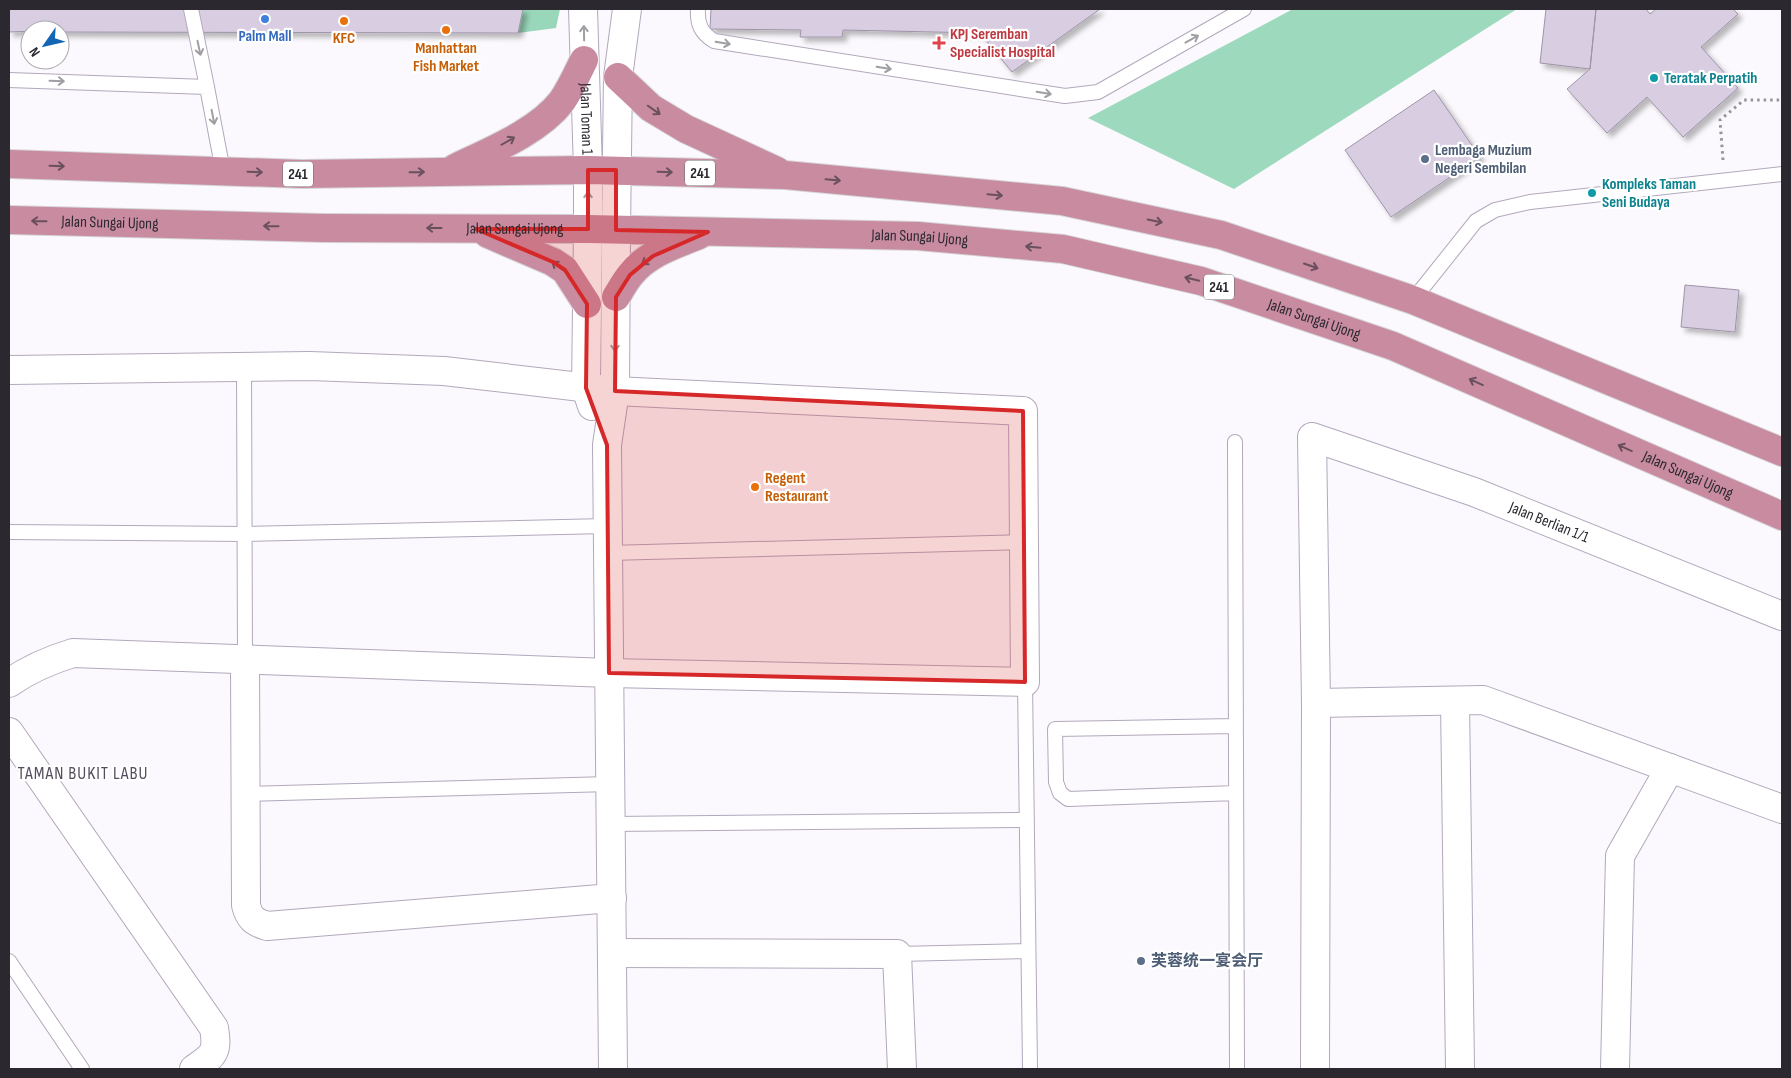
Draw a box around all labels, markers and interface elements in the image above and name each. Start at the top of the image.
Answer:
marker: Palm Mall [259,13,271,25]
marker: KFC [338,15,350,27]
north arrow [20,20,70,70]
marker: Manhattan Fish Market [440,24,452,36]
place label: KPJ Seremban Specialist Hospital [950,25,1055,62]
one-way arrow [579,26,588,42]
place label: Palm Mall [238,27,292,46]
place label: KFC [333,29,355,48]
one-way arrow [1185,34,1200,44]
marker: KPJ Seremban Specialist Hospital [932,36,946,50]
one-way arrow [715,38,731,48]
place label: Manhattan Fish Market [413,39,479,76]
one-way arrow [194,40,204,56]
text: N [25,44,44,60]
one-way arrow [875,63,891,73]
place label: Teratak Perpatih [1664,69,1757,88]
marker: Teratak Perpatih [1648,72,1660,84]
one-way arrow [49,77,65,86]
street label: Jalan Toman 1 [576,82,597,155]
one-way arrow [1036,88,1052,98]
one-way arrow [647,105,661,115]
one-way arrow [208,109,218,125]
one-way arrow [501,136,516,146]
place label: Lembaga Muzium Negeri Sembilan [1435,141,1532,178]
marker: Lembaga Muzium Negeri Sembilan [1419,153,1431,165]
road number: 241 [685,160,715,186]
one-way arrow [49,161,65,170]
road number: 241 [283,162,313,186]
one-way arrow [409,167,425,176]
one-way arrow [656,167,672,176]
one-way arrow [247,168,263,177]
one-way arrow [825,175,841,185]
place label: Kompleks Taman Seni Budaya [1602,175,1696,212]
marker: Kompleks Taman Seni Budaya [1586,187,1598,199]
one-way arrow [987,190,1003,200]
one-way arrow [583,192,593,208]
street label: Jalan Sungai Ujong [60,212,159,233]
one-way arrow [31,216,48,226]
one-way arrow [1147,217,1163,227]
street label: Jalan Sungai Ujong [465,219,563,238]
one-way arrow [264,222,280,231]
one-way arrow [426,224,442,233]
street label: Jalan Sungai Ujong [870,225,969,250]
one-way arrow [1026,242,1042,251]
one-way arrow [641,255,655,265]
one-way arrow [551,261,565,271]
one-way arrow [1303,262,1318,271]
one-way arrow [1185,274,1201,283]
road number: 241 [1204,274,1234,300]
street label: Jalan Sungai Ujong [1264,294,1363,344]
one-way arrow [611,336,620,352]
one-way arrow [1469,377,1484,387]
one-way arrow [1618,442,1633,452]
street label: Jalan Sungai Ujong [1639,446,1736,503]
place label: Regent Restaurant [765,469,828,506]
marker: Regent Restaurant [749,481,761,493]
street label: Jalan Berlian 1/1 [1506,497,1592,547]
district label: TAMAN BUKIT LABU [18,763,148,784]
place label: 芙蓉统一宴会厅 [1151,952,1263,971]
marker: 芙蓉统一宴会厅 [1135,955,1147,967]

